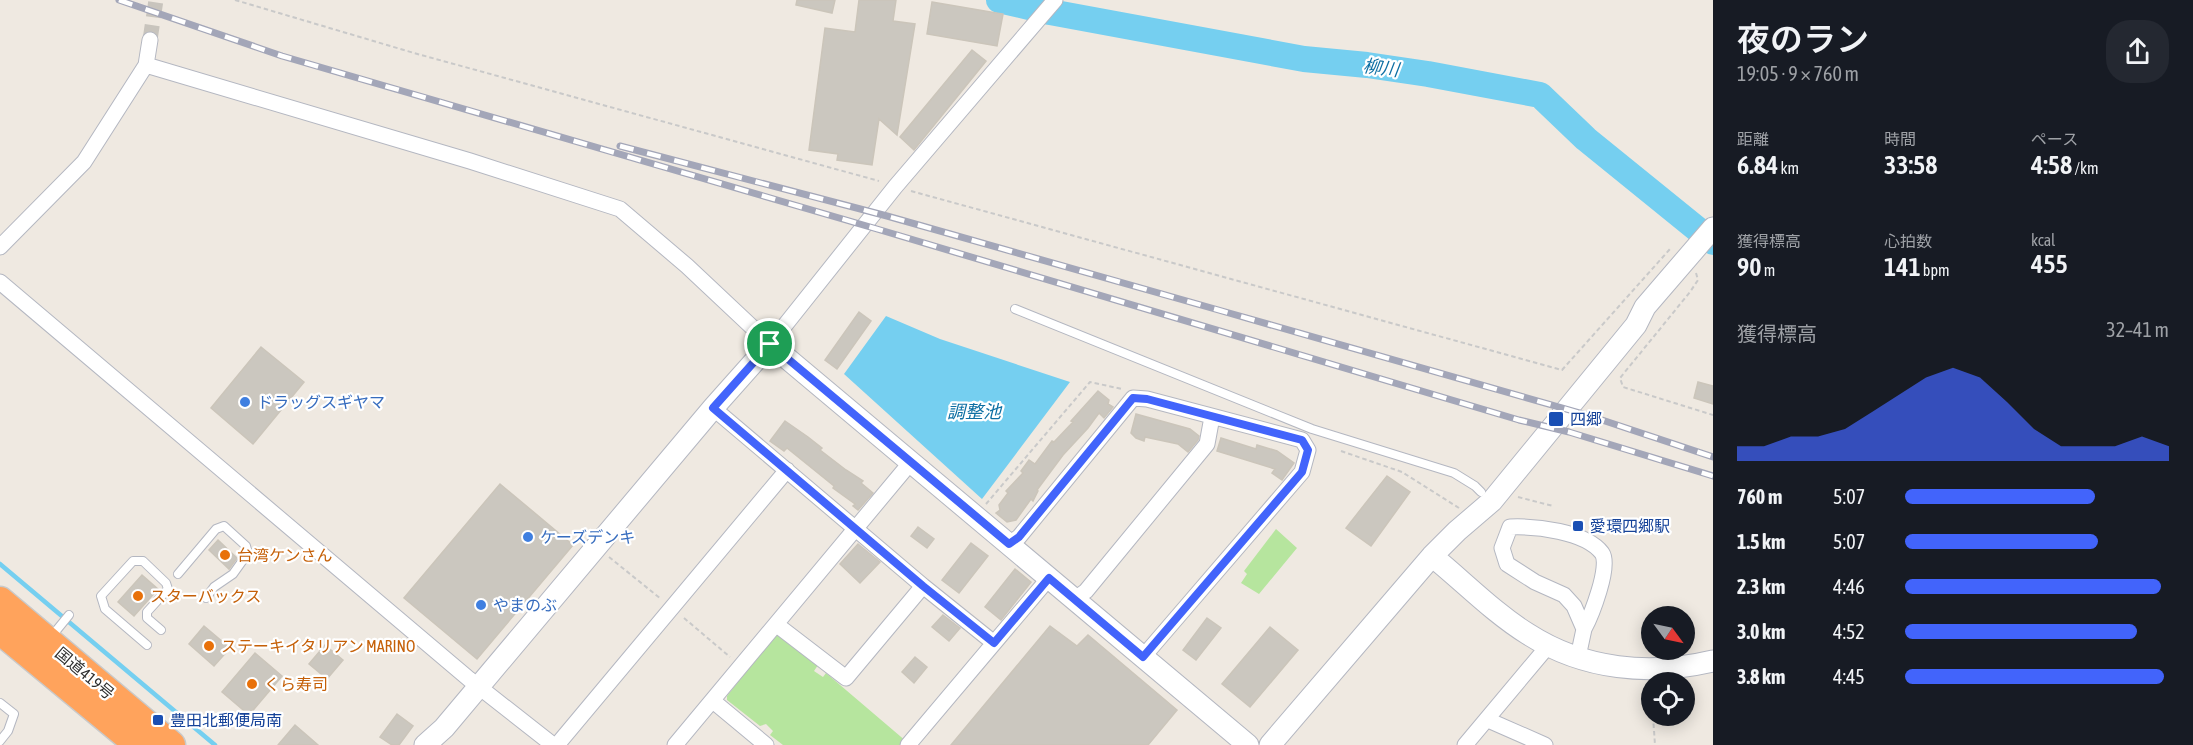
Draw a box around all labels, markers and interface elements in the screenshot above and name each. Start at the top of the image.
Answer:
text: 夜のラン [1737,20,1869,58]
button: share [2106,20,2169,83]
water label: 柳川 [1362,55,1402,80]
text: 19:05 · 9 × 760 m [1737,62,1859,85]
text: 距離 [1737,130,1769,148]
text: 時間 [1884,130,1916,148]
text: ペース [2031,130,2078,148]
text: 6.84 [1737,150,1778,180]
text: 33:58 [1884,150,1938,180]
text: 4:58 [2031,150,2072,180]
text: km [1778,159,1799,177]
text: /km [2072,159,2098,177]
text: kcal [2031,231,2055,249]
text: 獲得標高 [1737,232,1801,250]
text: 心拍数 [1884,232,1932,250]
text: 455 [2031,249,2068,279]
text: 90 [1737,252,1761,282]
text: 141 [1884,252,1921,282]
text: m [1761,261,1775,279]
text: bpm [1921,261,1950,279]
pin [744,318,795,369]
text: 32–41 m [2106,318,2169,341]
text: 獲得標高 [1737,322,1817,345]
icon: arrive [753,327,786,360]
place label: ドラッグスギヤマ [257,393,385,411]
marker: ドラッグスギヤマ [238,395,252,409]
water label: 調整池 [947,401,1003,422]
marker: 四郷 [1547,410,1565,428]
place label: 四郷 [1570,410,1602,428]
text: 760 m [1737,485,1782,508]
text: 5:07 [1833,485,1865,508]
place label: 愛環四郷駅 [1590,517,1670,535]
marker: 愛環四郷駅 [1571,519,1585,533]
place label: ケーズデンキ [540,528,635,546]
marker: ケーズデンキ [521,530,535,544]
text: 1.5 km [1737,530,1785,553]
text: 5:07 [1833,530,1865,553]
place label: 台湾ケンさん [237,546,333,564]
marker: 台湾ケンさん [218,548,232,562]
text: 2.3 km [1737,575,1785,598]
text: 4:46 [1833,575,1865,598]
place label: スターバックス [150,587,261,605]
marker: スターバックス [131,589,145,603]
place label: やまのぶ [493,596,557,614]
marker: やまのぶ [474,598,488,612]
north arrow [1641,606,1695,660]
map controls [1641,606,1695,726]
text: 3.0 km [1737,620,1785,643]
text: 4:52 [1833,620,1865,643]
place label: ステーキイタリアン MARINO [221,637,415,655]
marker: ステーキイタリアン MARINO [202,639,216,653]
street label: 国道419号 [52,643,118,703]
text: 3.8 km [1737,665,1785,688]
text: 4:45 [1833,665,1865,688]
button: locate [1641,672,1695,726]
place label: くら寿司 [264,675,328,693]
marker: くら寿司 [245,677,259,691]
place label: 豊田北郵便局南 [170,711,282,729]
marker: 豊田北郵便局南 [151,713,165,727]

